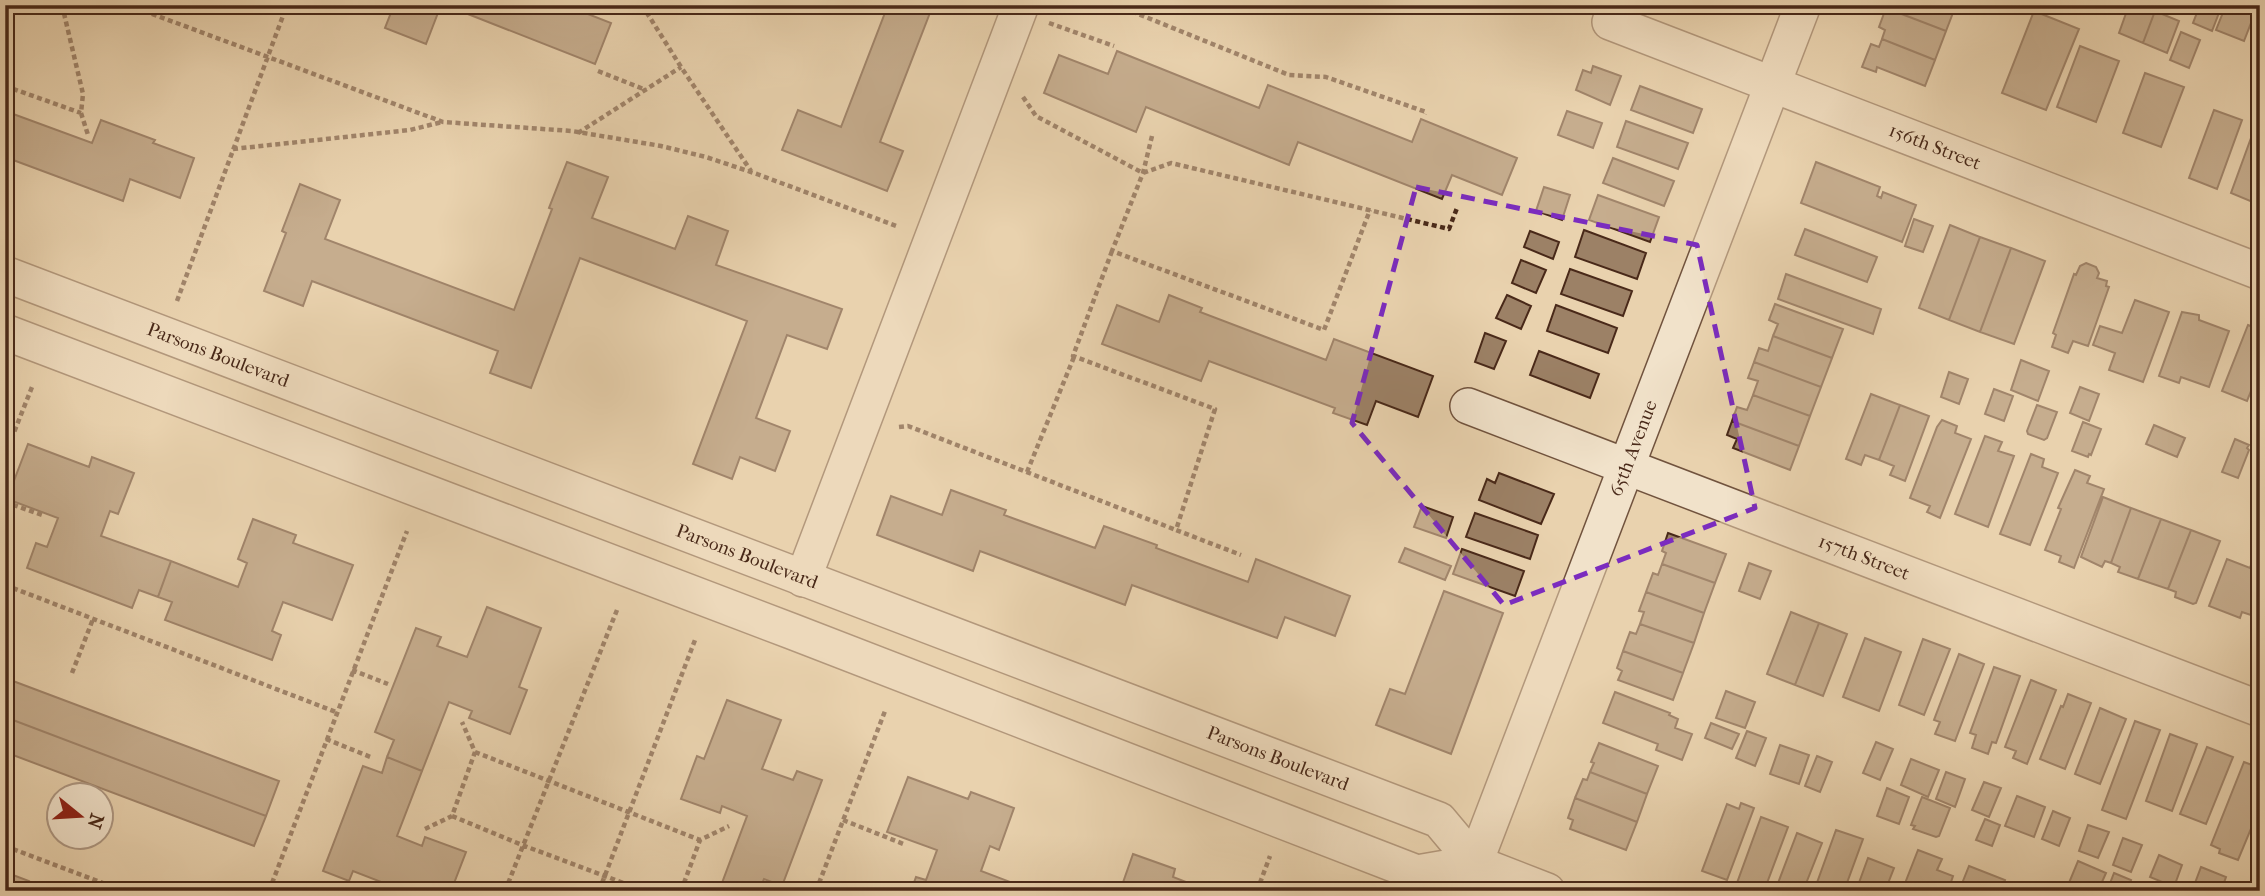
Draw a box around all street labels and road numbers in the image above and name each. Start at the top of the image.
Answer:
street label: 156th Street [1886,119,1984,175]
street label: Parsons Boulevard [144,318,293,392]
street label: 65th Avenue [1605,397,1662,500]
street label: Parsons Boulevard [673,520,822,594]
street label: 157th Street [1815,530,1913,585]
street label: Parsons Boulevard [1204,722,1353,796]

